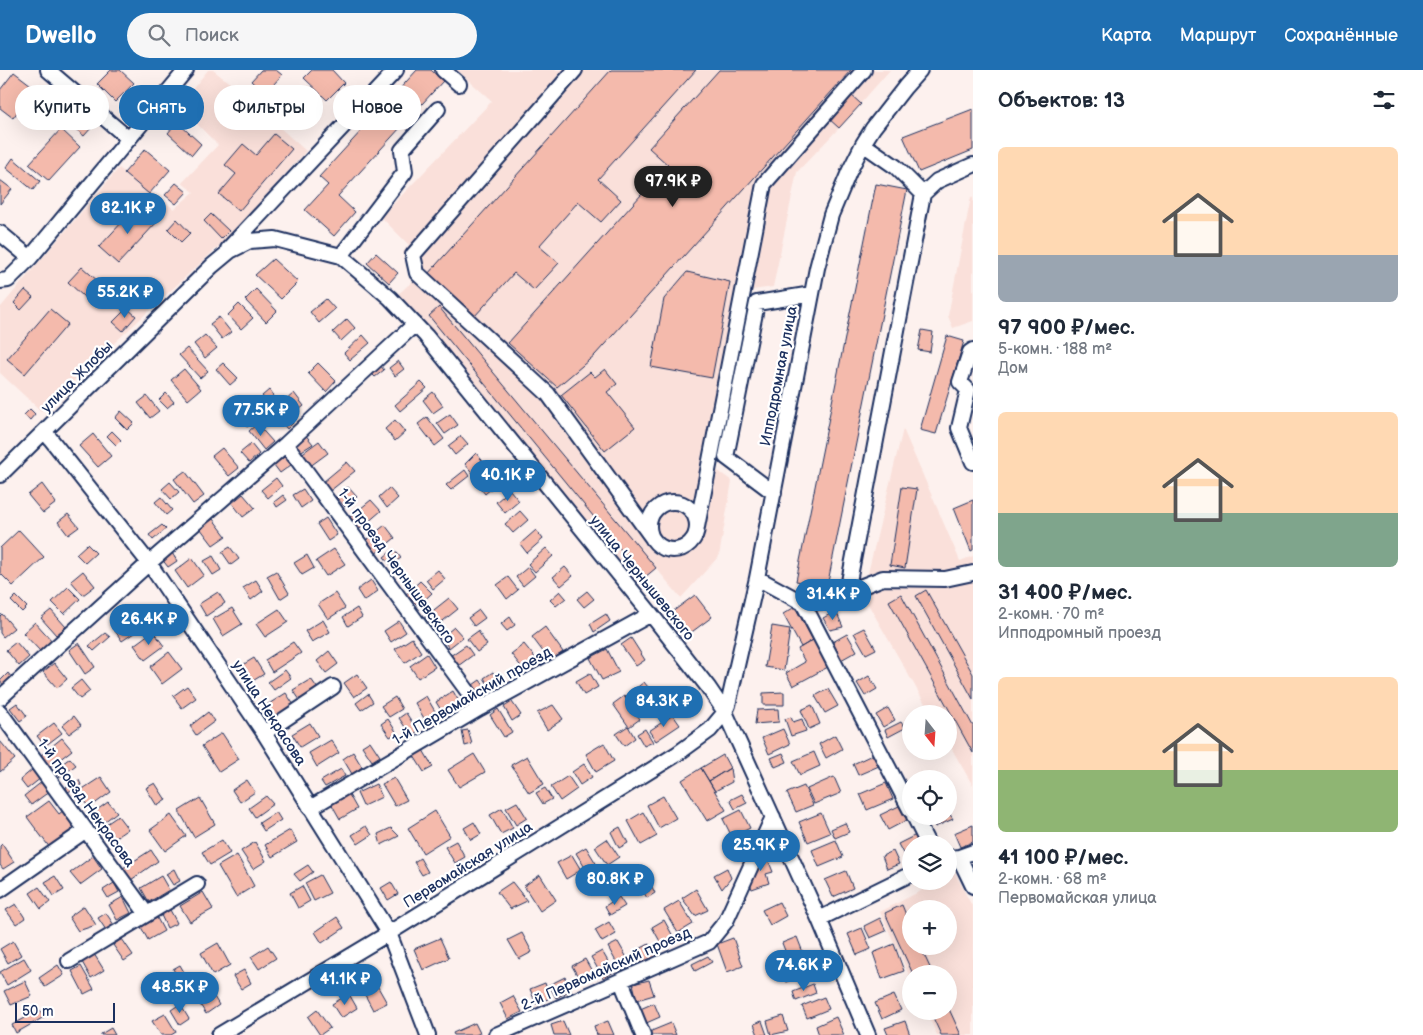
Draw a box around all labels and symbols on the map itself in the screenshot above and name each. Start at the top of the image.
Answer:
pin: 97.9K ₽ [627,166,719,208]
pin: 82.1K ₽ [82,192,174,235]
pin: 55.2K ₽ [79,276,171,319]
street label: Ипподромная улица [756,304,802,448]
street label: улица Жлобы [37,337,117,417]
pin: 77.5K ₽ [215,394,307,437]
pin: 40.1K ₽ [462,460,554,502]
street label: 1-й проезд Чернышевского [333,484,459,648]
street label: улица Чернышевского [586,512,698,645]
pin: 31.4K ₽ [787,578,879,621]
pin: 26.4K ₽ [103,604,195,646]
street label: 1-й Первомайский проезд [389,643,555,749]
street label: улица Некрасова [228,657,310,770]
pin: 84.3K ₽ [618,686,710,728]
north arrow [902,705,958,760]
street label: 1-й проезд Некрасова [33,735,139,871]
street label: Первомайская улица [400,817,536,913]
pin: 25.9K ₽ [715,830,807,872]
pin: 80.8K ₽ [569,864,661,906]
street label: 2-й Первомайский проезд [518,923,694,1015]
pin: 74.6K ₽ [758,950,850,992]
pin: 41.1K ₽ [299,964,391,1006]
pin: 48.5K ₽ [134,972,226,1014]
scale bar [15,1000,115,1023]

